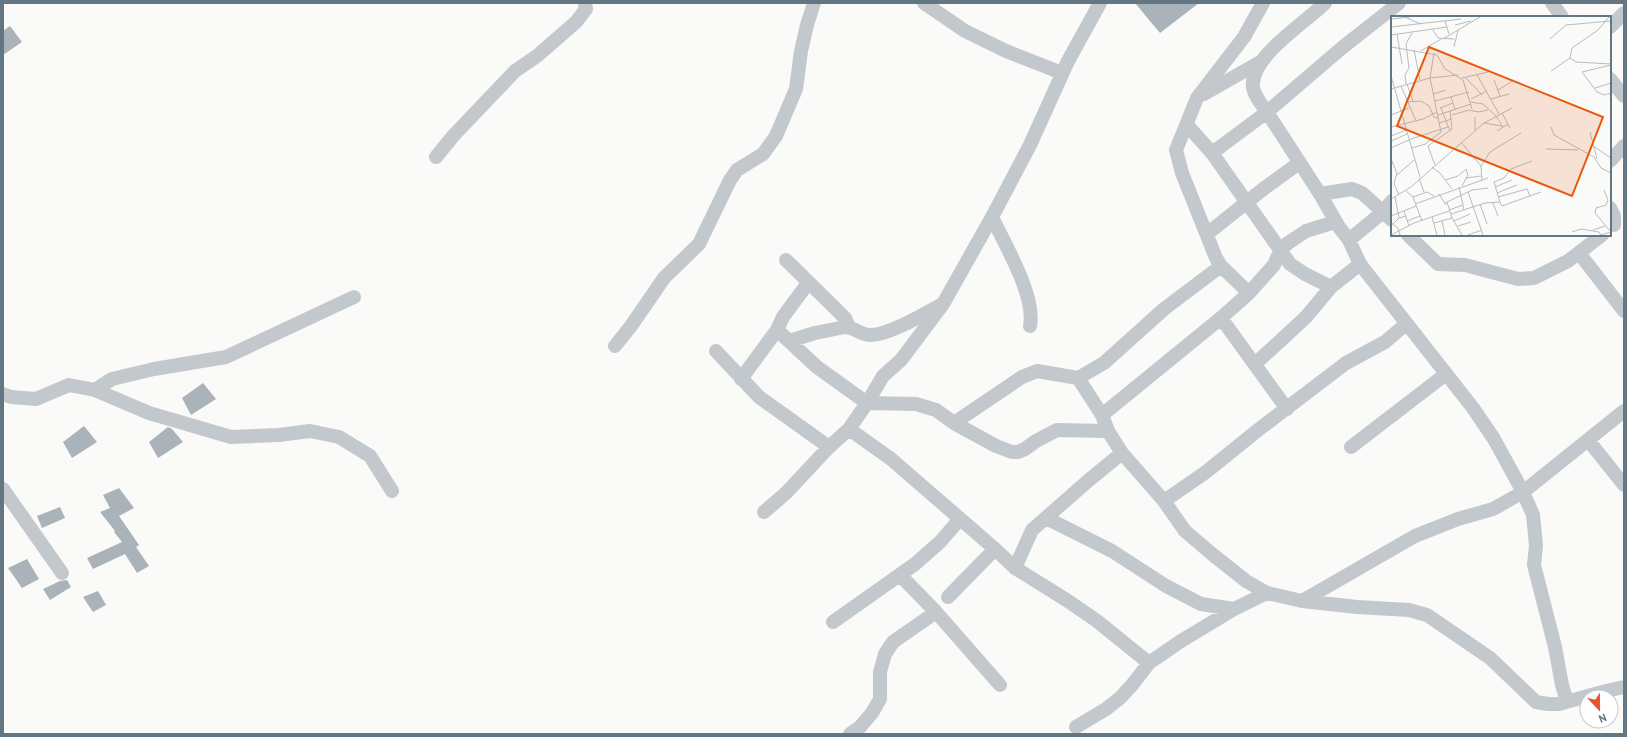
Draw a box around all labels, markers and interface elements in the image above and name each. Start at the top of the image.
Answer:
inset map [1391,16,1611,236]
north arrow [1579,689,1619,729]
text: N [1597,710,1609,726]

